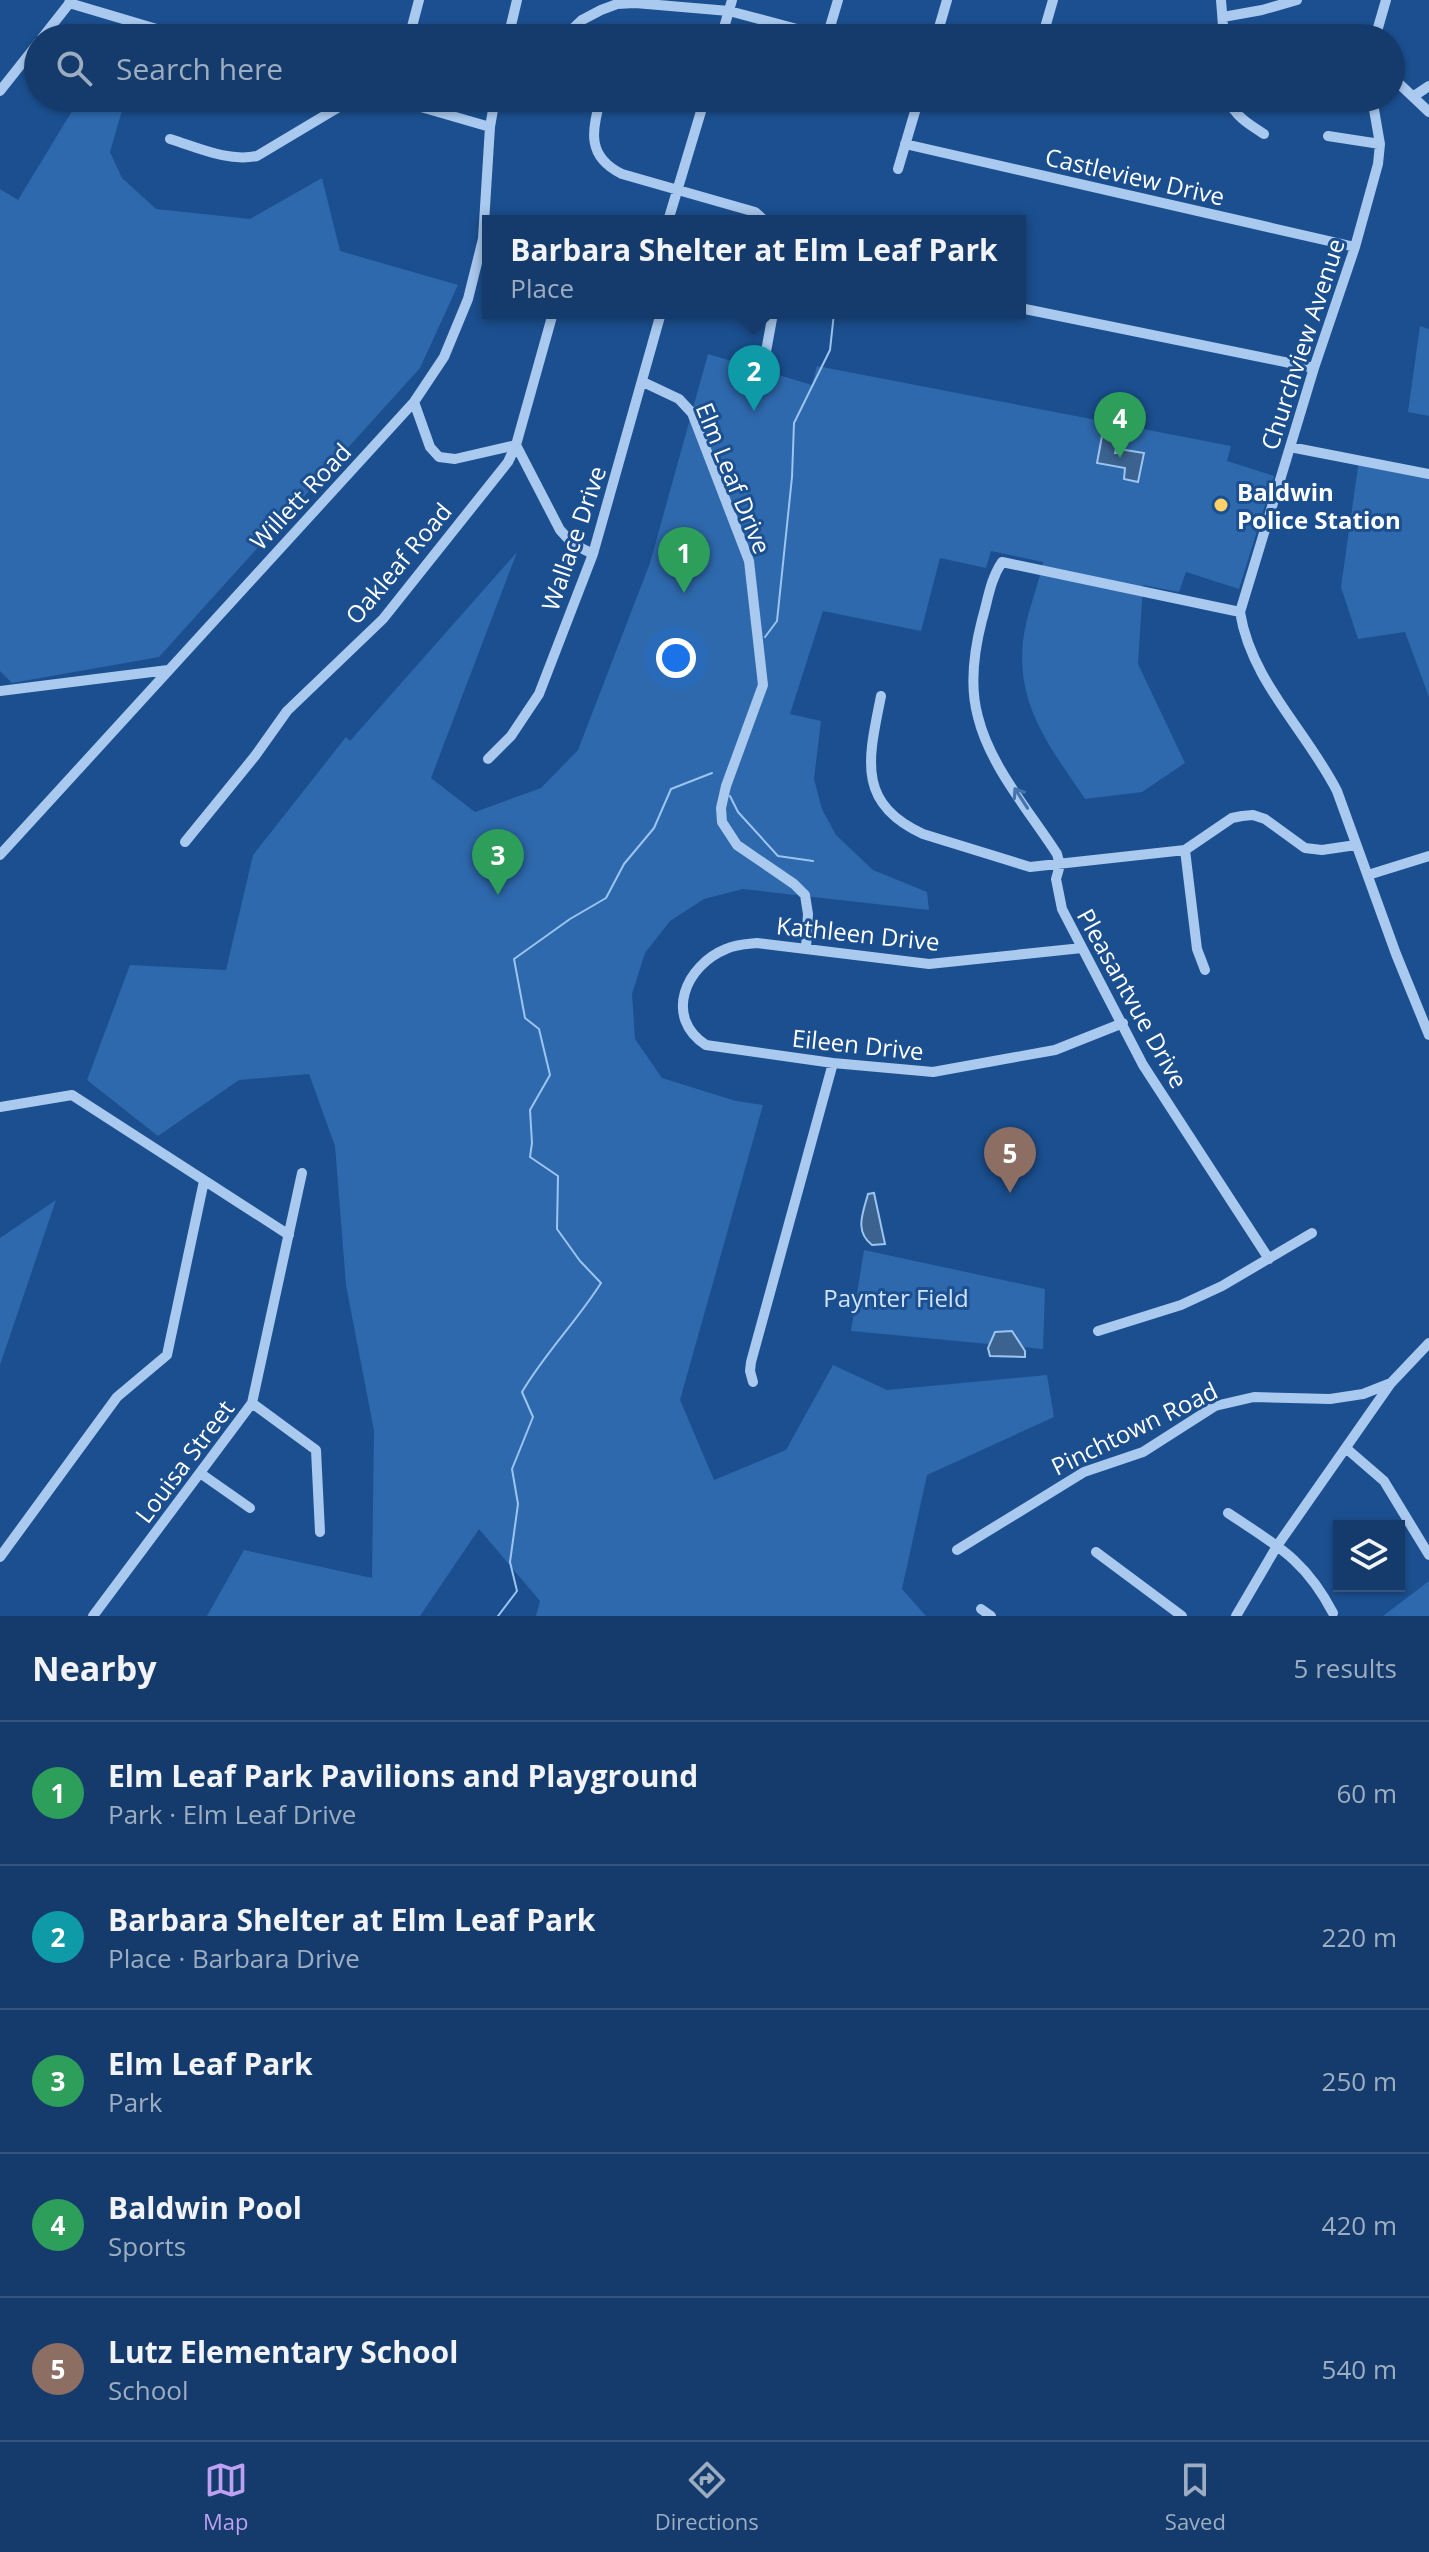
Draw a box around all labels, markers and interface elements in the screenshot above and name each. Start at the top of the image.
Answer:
search box [24,24,1405,112]
icon: search [52,46,96,90]
text: Search here [116,48,283,89]
street label: Castleview Drive [1042,139,1228,213]
popup [482,215,1026,319]
text: Barbara Shelter at Elm Leaf Park [510,229,998,270]
street label: Churchview Avenue [1252,234,1352,454]
text: Place [510,270,574,306]
pin: 2 [728,345,780,411]
pin: 4 [1094,392,1146,458]
street label: Elm Leaf Drive [689,398,779,558]
street label: Willett Road [242,436,358,556]
street label: Wallace Drive [533,461,613,615]
place label: Baldwin Police Station [1237,475,1401,536]
street label: Oakleaf Road [337,495,459,631]
marker: Baldwin Police Station [1212,496,1230,514]
pin: 1 [658,527,710,593]
your location [656,638,696,678]
one-way arrow [1012,787,1028,810]
pin: 3 [472,829,524,895]
street label: Pleasantvue Drive [1070,902,1196,1094]
street label: Kathleen Drive [775,908,941,958]
street label: Eileen Drive [791,1021,925,1067]
pin: 5 [984,1127,1036,1193]
park label: Paynter Field [823,1281,969,1314]
street label: Pinchtown Road [1045,1373,1223,1483]
street label: Louisa Street [127,1393,241,1529]
map controls [1333,1520,1405,1592]
button: layers [1333,1520,1405,1592]
text: Nearby [32,1645,157,1691]
text: 5 results [1294,1650,1397,1686]
text: Elm Leaf Park Pavilions and Playground [108,1755,698,1796]
text: 1 [51,1775,65,1811]
text: 60 m [1336,1775,1397,1811]
text: Park · Elm Leaf Drive [108,1796,356,1832]
text: Barbara Shelter at Elm Leaf Park [108,1899,595,1940]
text: 2 [51,1919,65,1955]
text: 220 m [1322,1919,1397,1955]
text: Place · Barbara Drive [108,1940,360,1976]
text: Elm Leaf Park [108,2043,313,2084]
text: 3 [51,2063,65,2099]
text: 250 m [1322,2063,1397,2099]
text: Park [108,2084,162,2120]
text: Baldwin Pool [108,2187,302,2228]
text: 4 [51,2207,65,2243]
text: 420 m [1322,2207,1397,2243]
text: Sports [108,2228,186,2264]
text: Lutz Elementary School [108,2331,458,2372]
text: 5 [51,2351,65,2387]
text: 540 m [1322,2351,1397,2387]
text: School [108,2372,189,2408]
tab: Map [203,2458,249,2536]
tab: Directions [655,2458,759,2536]
tab: Saved [1165,2458,1226,2536]

